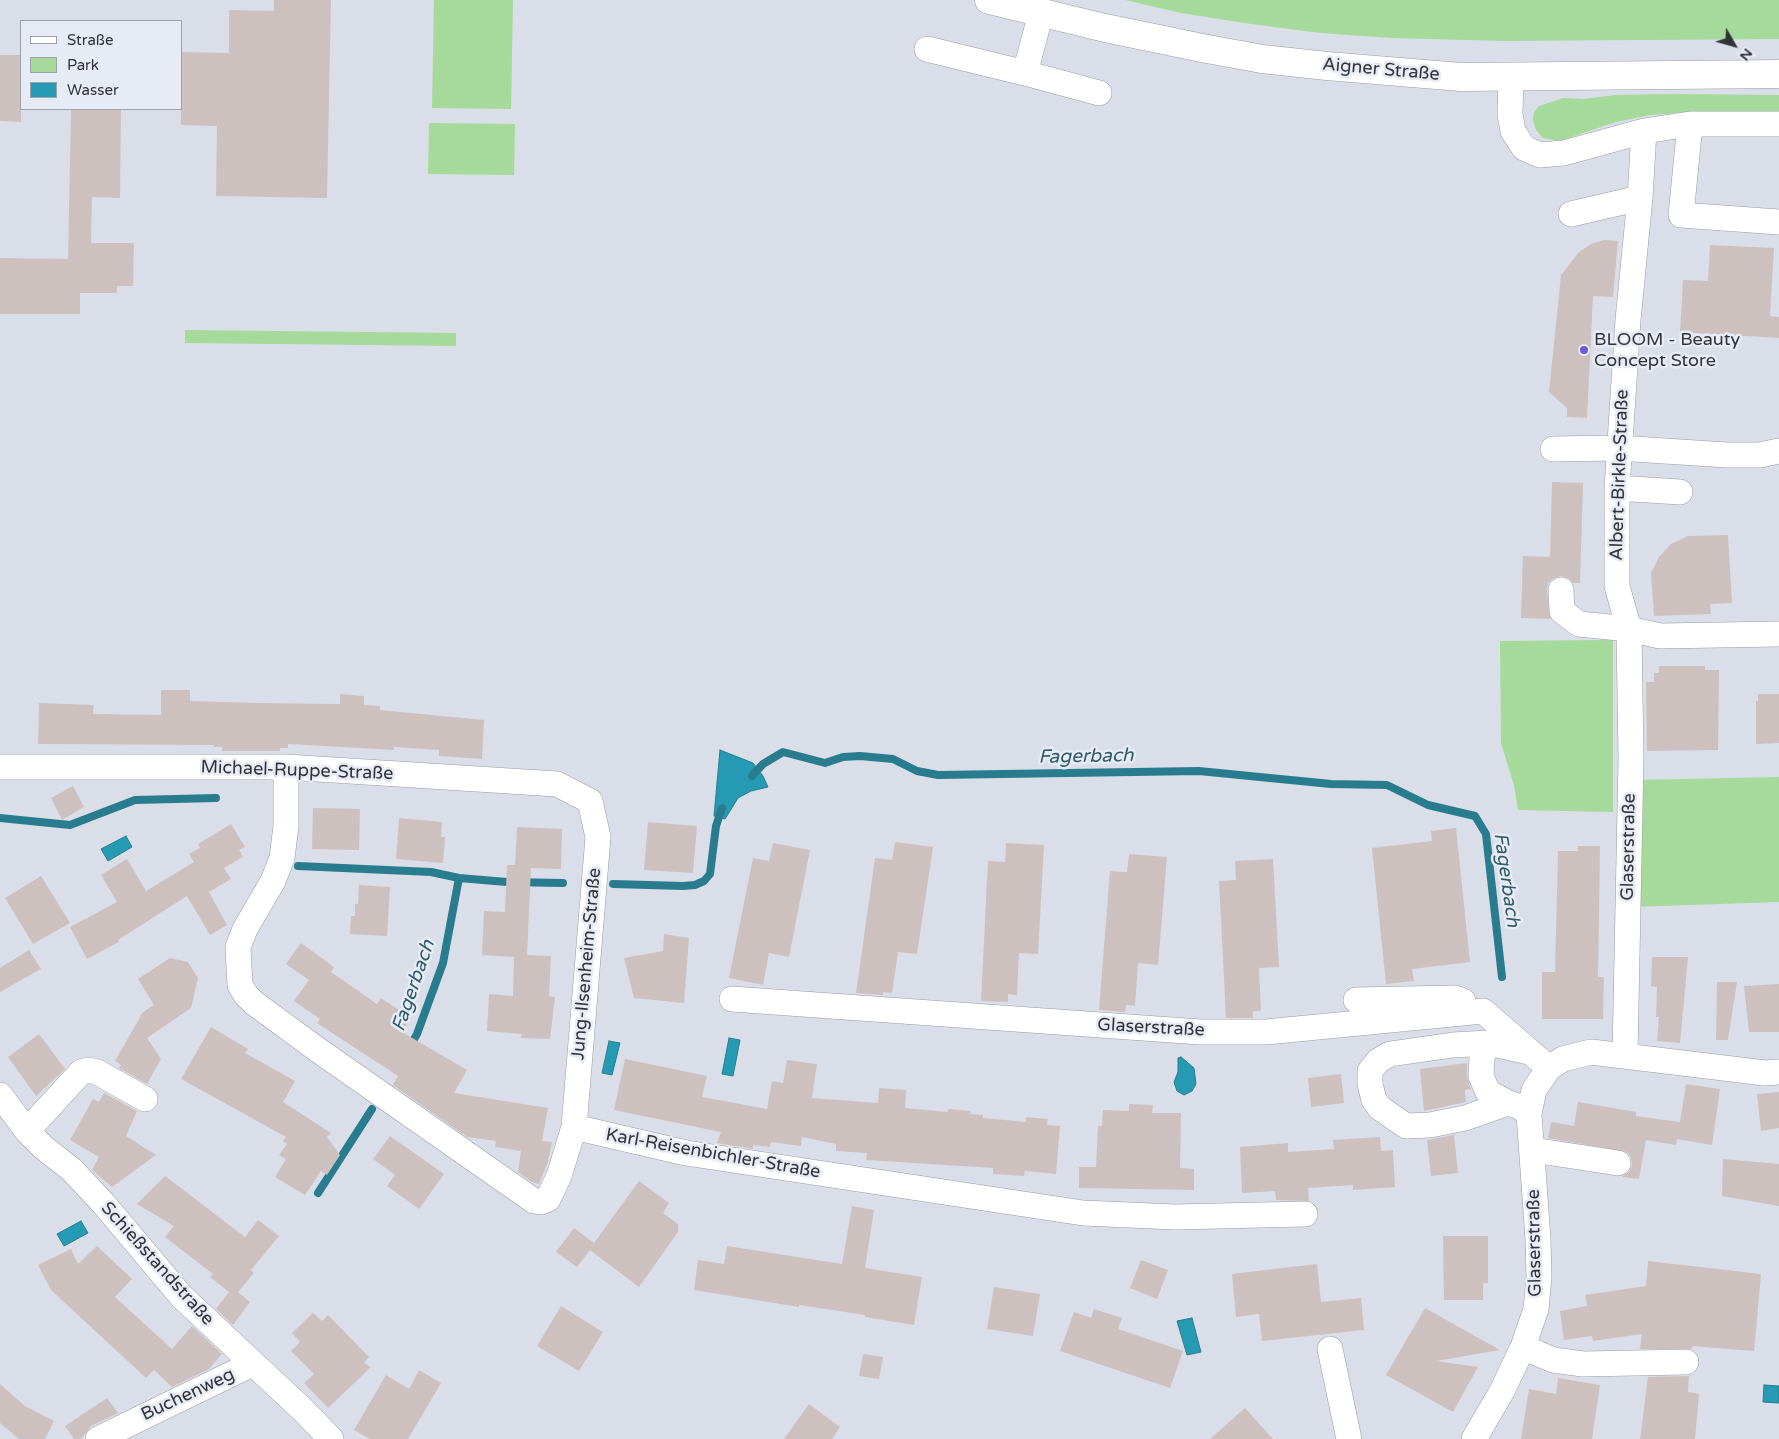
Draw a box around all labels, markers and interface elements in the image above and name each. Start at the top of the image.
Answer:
legend [20,20,182,110]
north arrow [1709,20,1759,70]
text: Straße [67,31,113,49]
text: N [1736,45,1756,64]
street label: Aigner Straße [1321,54,1441,86]
text: Park [67,56,99,74]
text: Wasser [67,81,119,99]
place label: BLOOM - Beauty Concept Store [1594,329,1740,372]
marker: BLOOM - Beauty Concept Store [1578,344,1590,356]
street label: Albert-Birkle-Straße [1606,389,1634,561]
water label: Fagerbach [1038,745,1134,769]
street label: Michael-Ruppe-Straße [200,757,394,785]
street label: Glaserstraße [1617,793,1641,901]
water label: Fagerbach [1488,831,1524,929]
street label: Jung-Ilsenheim-Straße [568,867,606,1061]
water label: Fagerbach [388,937,440,1035]
street label: Glaserstraße [1097,1014,1205,1042]
street label: Karl-Reisenbichler-Straße [604,1124,822,1184]
street label: Glaserstraße [1523,1189,1547,1297]
street label: Schießstandstraße [96,1198,218,1330]
street label: Buchenweg [138,1364,238,1426]

